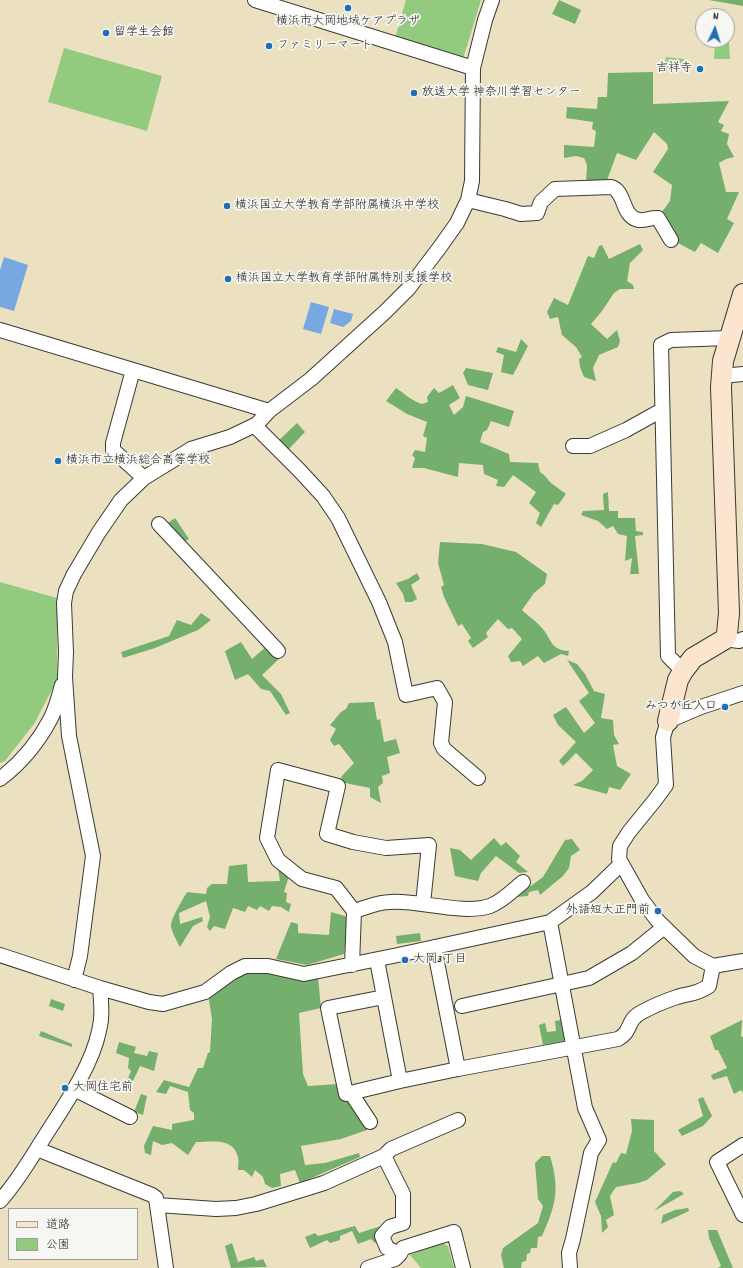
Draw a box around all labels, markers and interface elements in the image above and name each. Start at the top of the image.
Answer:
marker: 横浜市大岡地域ケアプラザ [343,3,353,13]
north arrow [695,8,735,48]
text: N [712,9,719,25]
place label: 横浜市大岡地域ケアプラザ [276,15,420,29]
place label: 留学生会館 [114,26,174,40]
marker: 留学生会館 [101,28,111,38]
place label: ファミリーマート [277,39,373,53]
marker: ファミリーマート [264,41,274,51]
place label: 吉祥寺 [656,62,692,76]
marker: 吉祥寺 [695,64,705,74]
place label: 放送大学 神奈川学習センター [422,86,581,100]
marker: 放送大学 神奈川学習センター [409,88,419,98]
place label: 横浜国立大学教育学部附属横浜中学校 [235,199,439,213]
marker: 横浜国立大学教育学部附属横浜中学校 [222,201,232,211]
place label: 横浜国立大学教育学部附属特別支援学校 [236,272,452,286]
marker: 横浜国立大学教育学部附属特別支援学校 [223,274,233,284]
place label: 横浜市立横浜総合高等学校 [66,454,210,468]
marker: 横浜市立横浜総合高等学校 [53,456,63,466]
place label: みつが丘入口 [645,700,717,714]
marker: みつが丘入口 [720,702,730,712]
place label: 外語短大正門前 [566,904,650,918]
marker: 外語短大正門前 [653,906,663,916]
place label: 大岡3丁目 [413,953,466,967]
marker: 大岡3丁目 [400,955,410,965]
place label: 大岡住宅前 [73,1081,133,1095]
marker: 大岡住宅前 [60,1083,70,1093]
legend [8,1208,138,1260]
text: 道路 [46,1217,70,1234]
text: 公園 [46,1237,70,1254]

